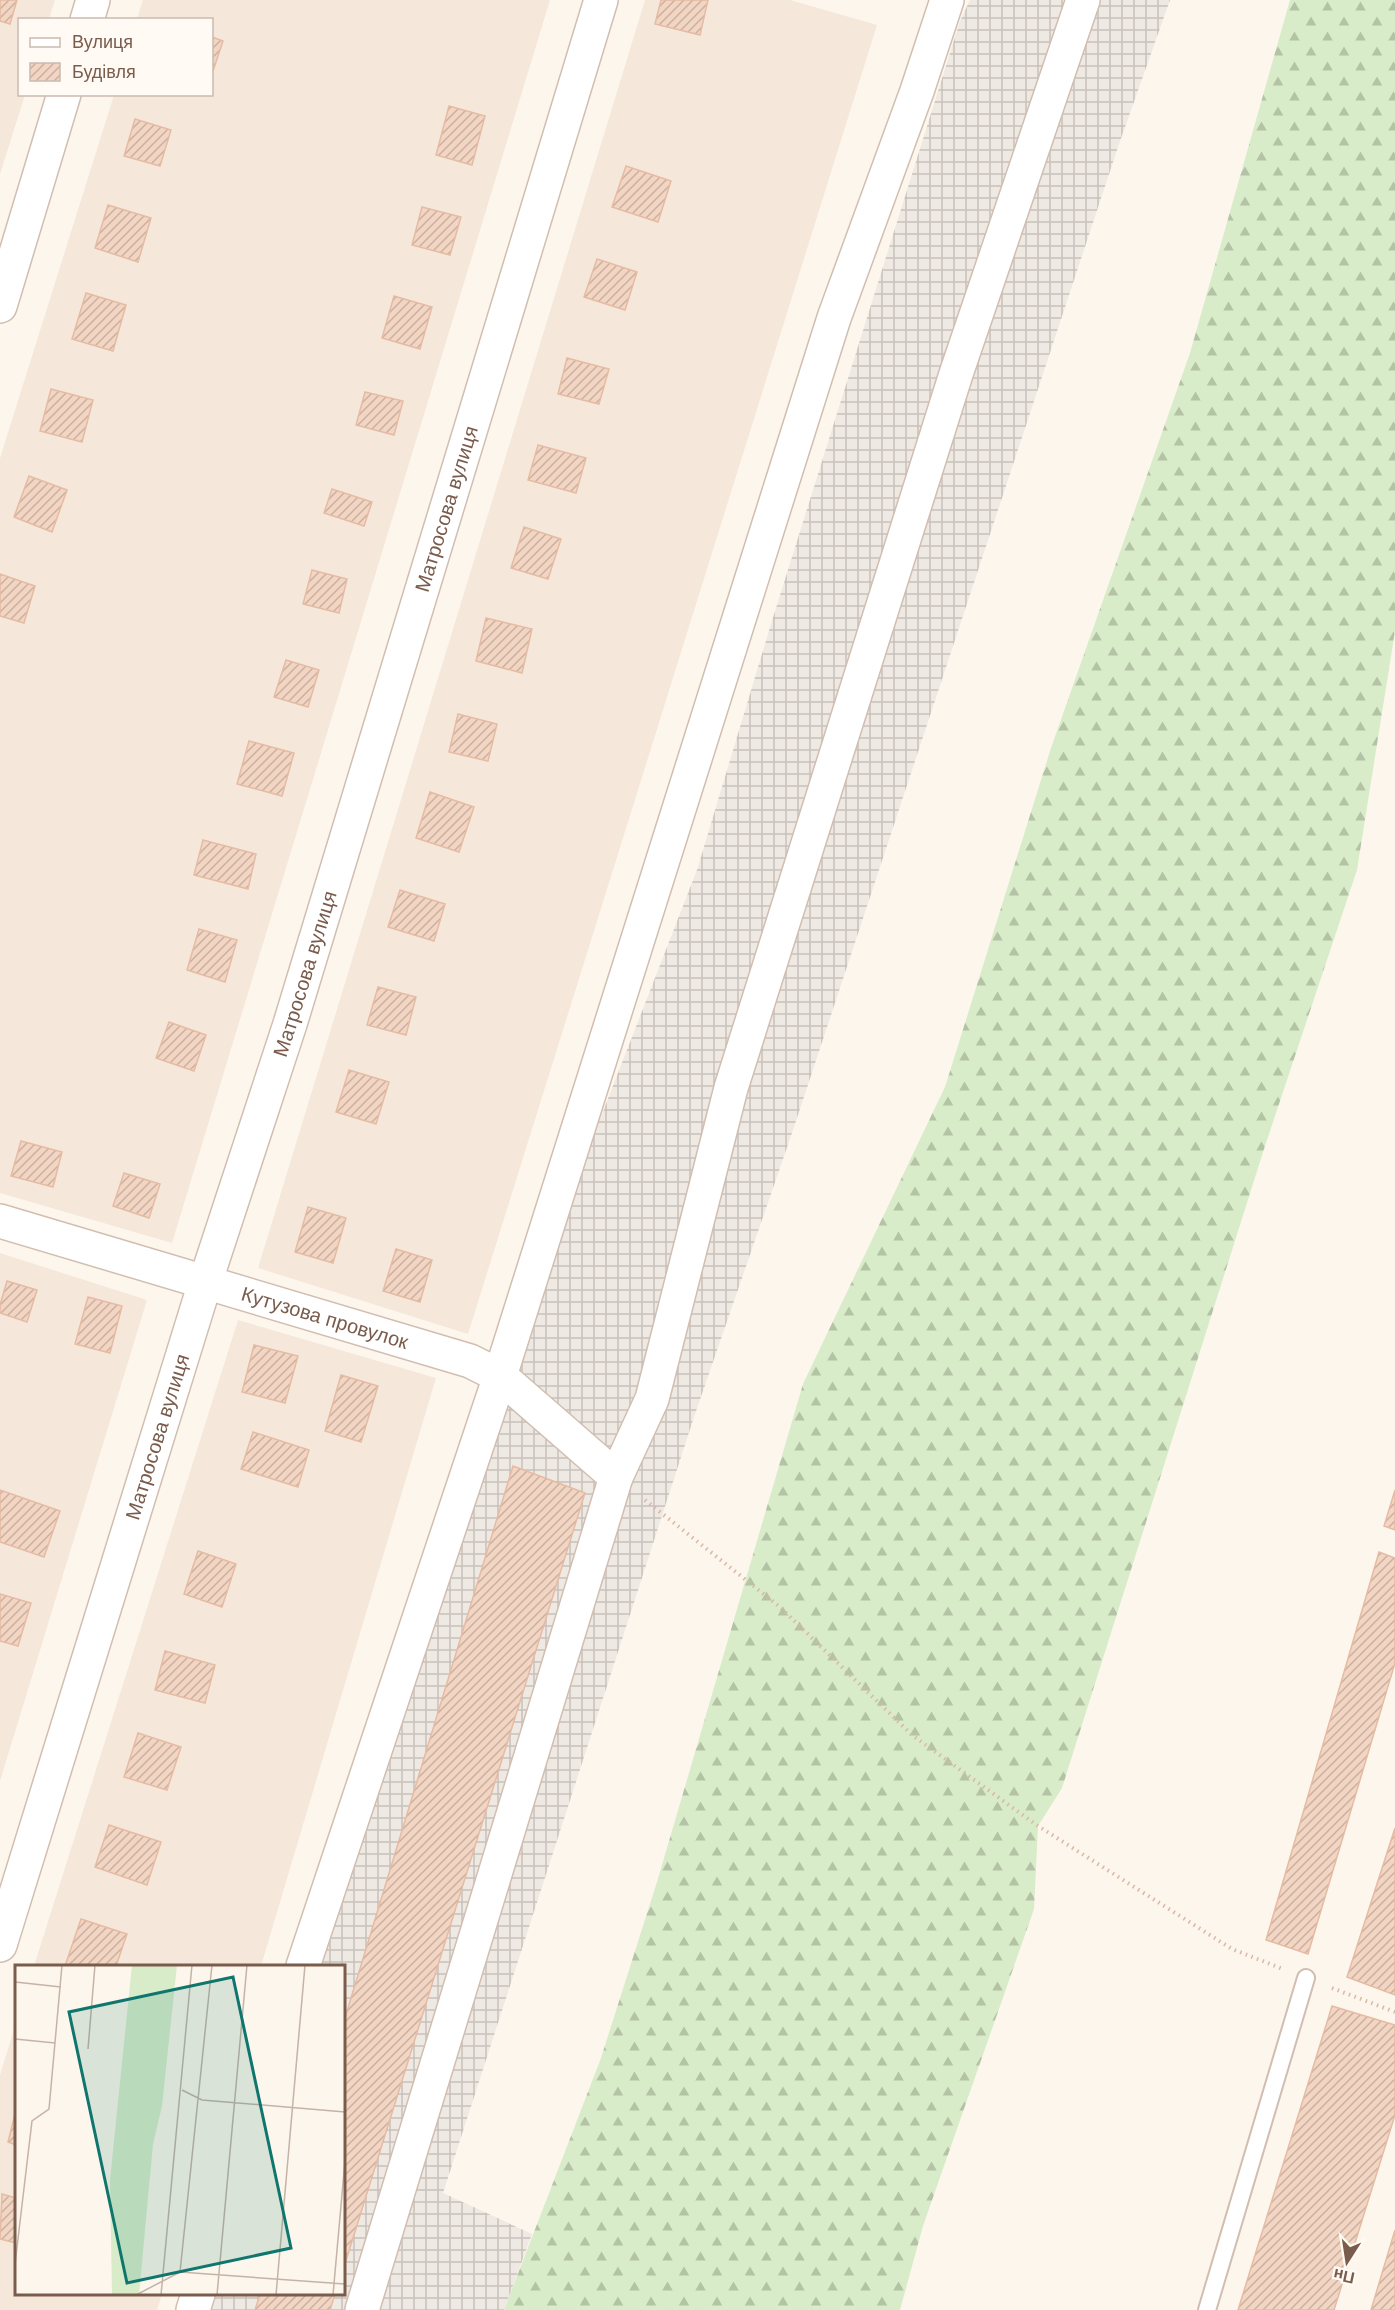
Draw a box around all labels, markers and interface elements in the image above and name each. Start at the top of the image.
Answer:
legend [18,18,213,96]
text: Вулиця [72,32,133,52]
text: Будівля [72,62,136,82]
street label: Матросова вулиця [411,423,482,594]
street label: Матросова вулиця [269,888,341,1060]
street label: Кутузова провулок [239,1283,411,1353]
street label: Матросова вулиця [121,1351,193,1522]
inset map [15,1965,345,2295]
north arrow [1317,2232,1377,2292]
text: Пн [1332,2266,1356,2287]

